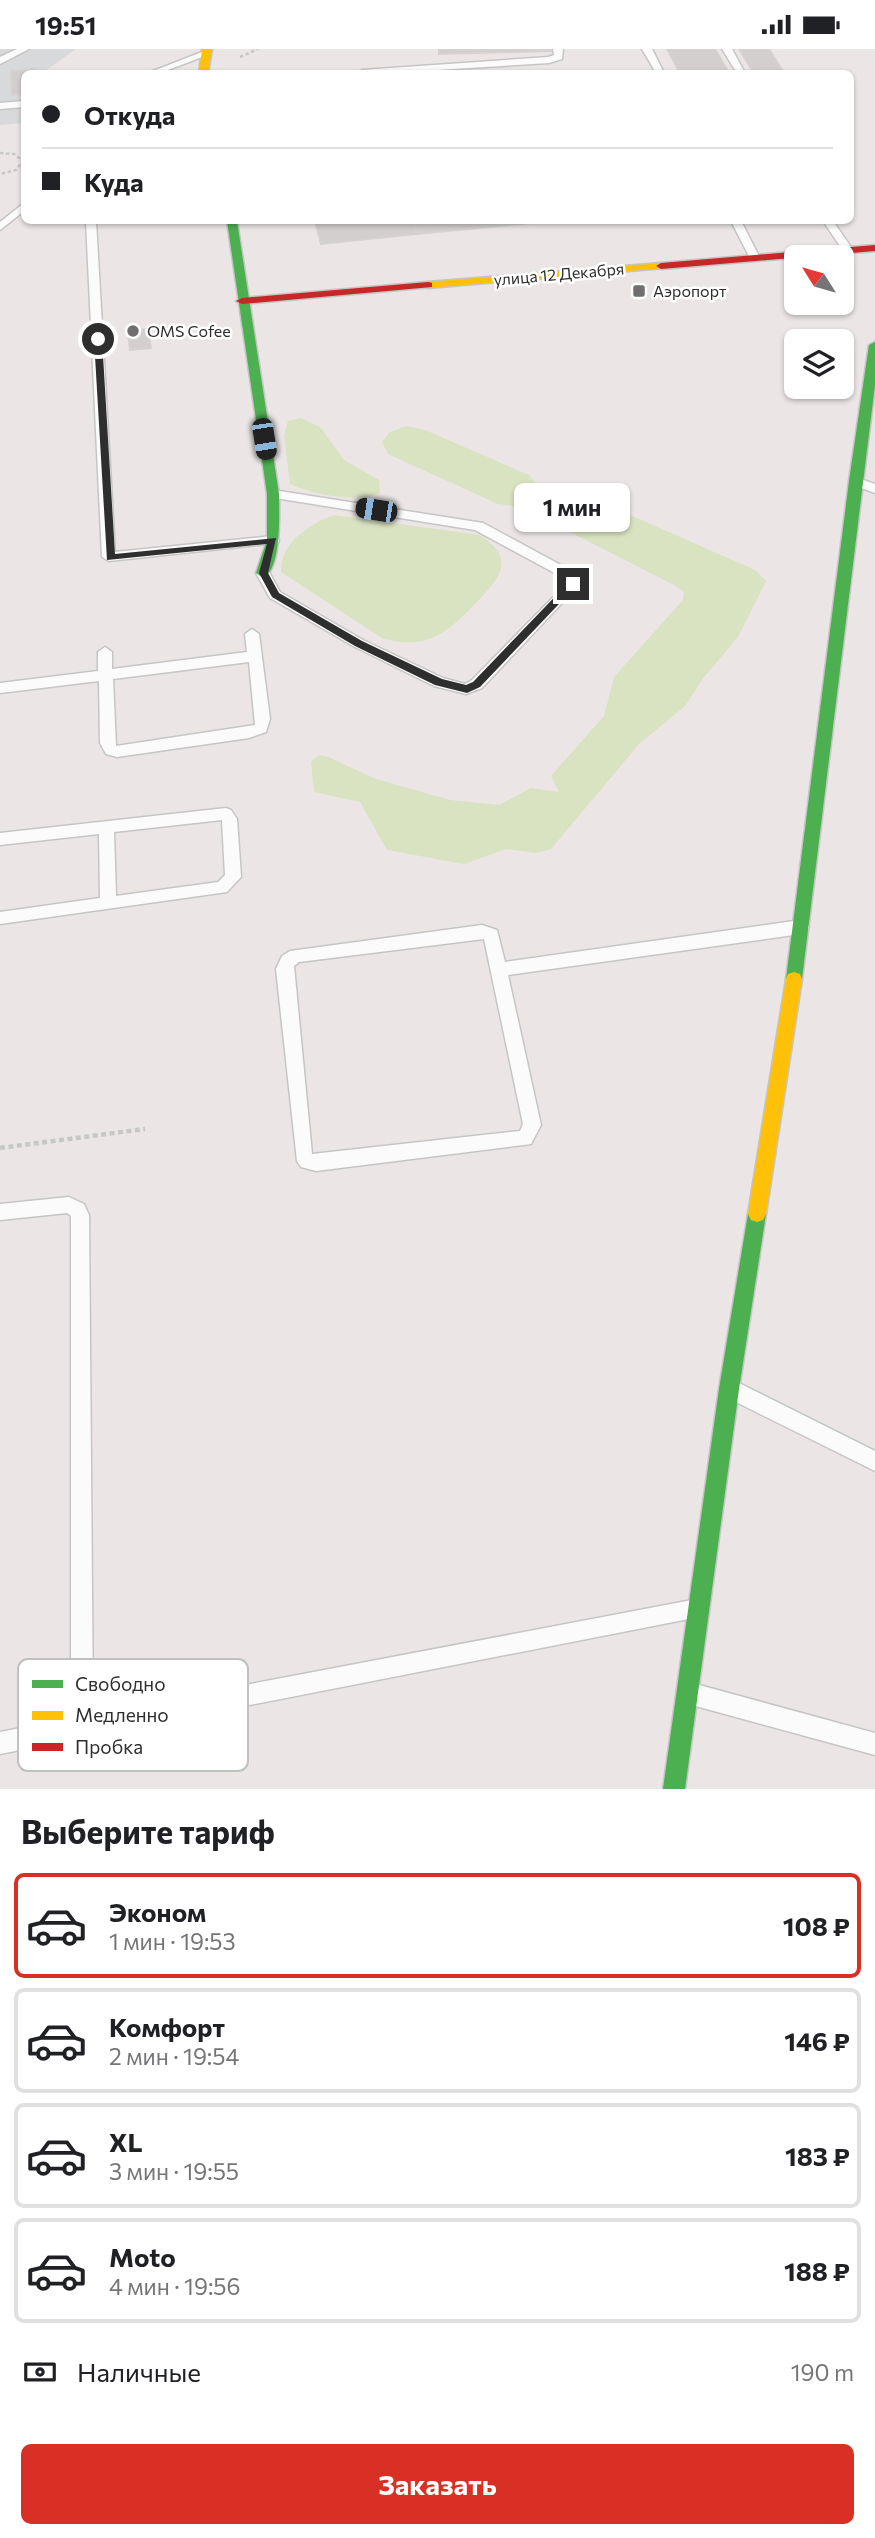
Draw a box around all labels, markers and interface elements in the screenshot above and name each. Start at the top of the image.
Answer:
text: 19:51 [35,9,97,40]
text: Откуда [84,99,175,130]
text: Куда [84,166,144,197]
north arrow [784,245,854,315]
map controls [784,245,854,399]
street label: улица 12 Декабря [493,258,625,289]
place label: Аэропорт [653,281,727,300]
marker: Аэропорт [631,283,647,299]
place label: OMS Cofee [147,321,231,340]
route start [82,323,114,355]
marker: OMS Cofee [125,323,141,339]
button: layers [784,329,854,399]
car [251,417,278,461]
callout: 1 мин [515,483,631,531]
text: 1 мин [543,493,601,521]
car [354,496,399,524]
route end [557,568,589,600]
legend [18,1659,248,1771]
text: Свободно [75,1672,165,1695]
text: Медленно [75,1703,169,1726]
text: Пробка [75,1735,143,1758]
text: Выберите тариф [21,1811,275,1851]
icon: car [25,1894,88,1957]
text: Эконом [109,1896,206,1927]
text: 108 ₽ [783,1910,850,1941]
text: 1 мин · 19:53 [109,1927,236,1955]
icon: car [25,2009,88,2072]
text: Комфорт [109,2011,225,2042]
text: 146 ₽ [784,2025,850,2056]
text: 2 мин · 19:54 [109,2042,239,2070]
icon: car [25,2124,88,2187]
text: XL [109,2126,143,2157]
text: 183 ₽ [785,2140,850,2171]
text: 3 мин · 19:55 [109,2157,239,2185]
icon: car [25,2239,88,2302]
text: Moto [109,2241,176,2272]
text: 188 ₽ [784,2255,850,2286]
text: 4 мин · 19:56 [109,2272,241,2300]
icon: cash [21,2353,59,2391]
text: Наличные [77,2356,201,2387]
text: 190 m [791,2358,854,2386]
button: Заказать [21,2444,854,2524]

